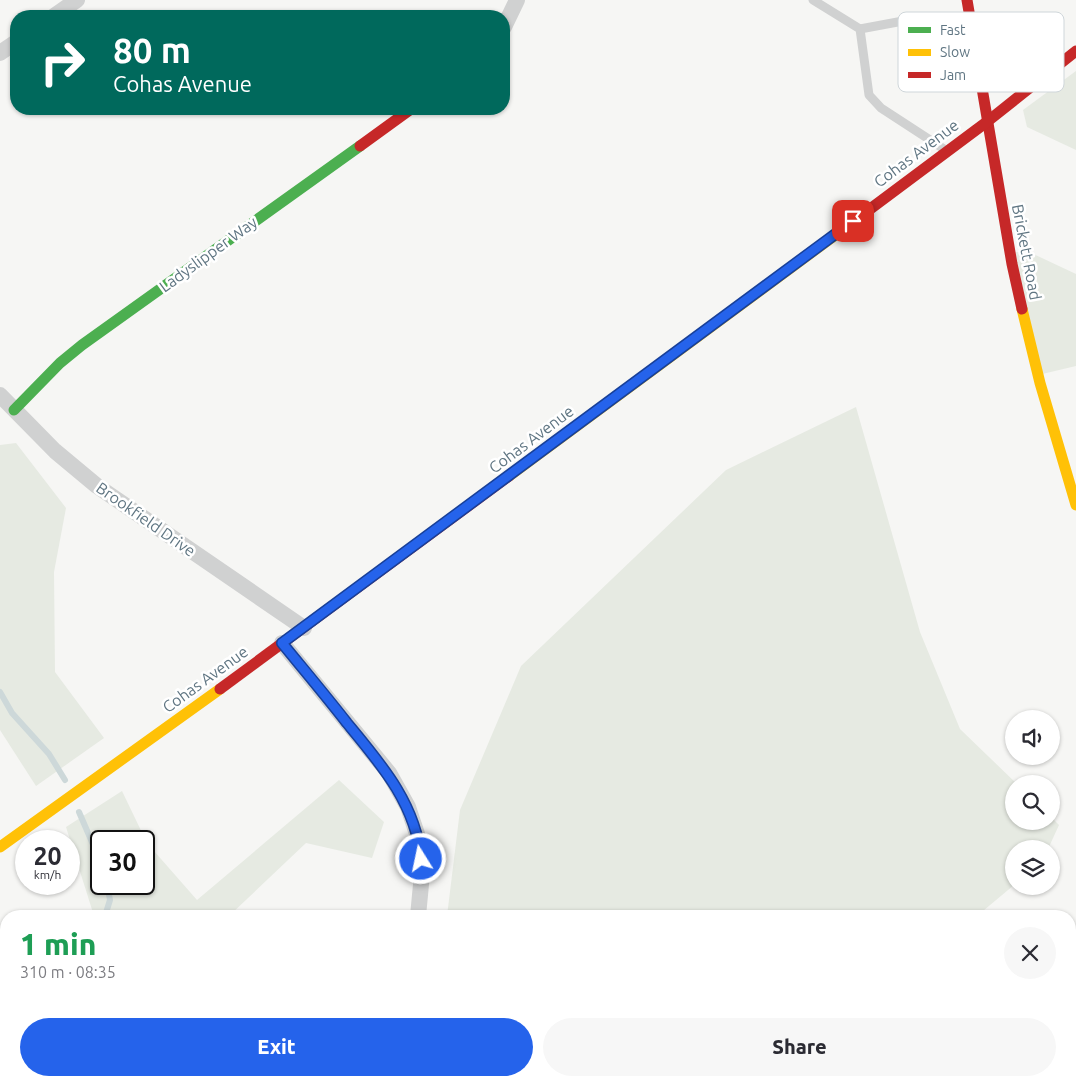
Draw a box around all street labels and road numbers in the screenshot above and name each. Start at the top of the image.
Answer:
street label: Cohas Avenue [870,115,962,191]
street label: Brickett Road [1009,203,1045,301]
street label: Ladyslipper Way [156,212,261,295]
street label: Cohas Avenue [485,401,577,477]
street label: Brookfield Drive [93,478,199,560]
street label: Cohas Avenue [159,642,251,716]

